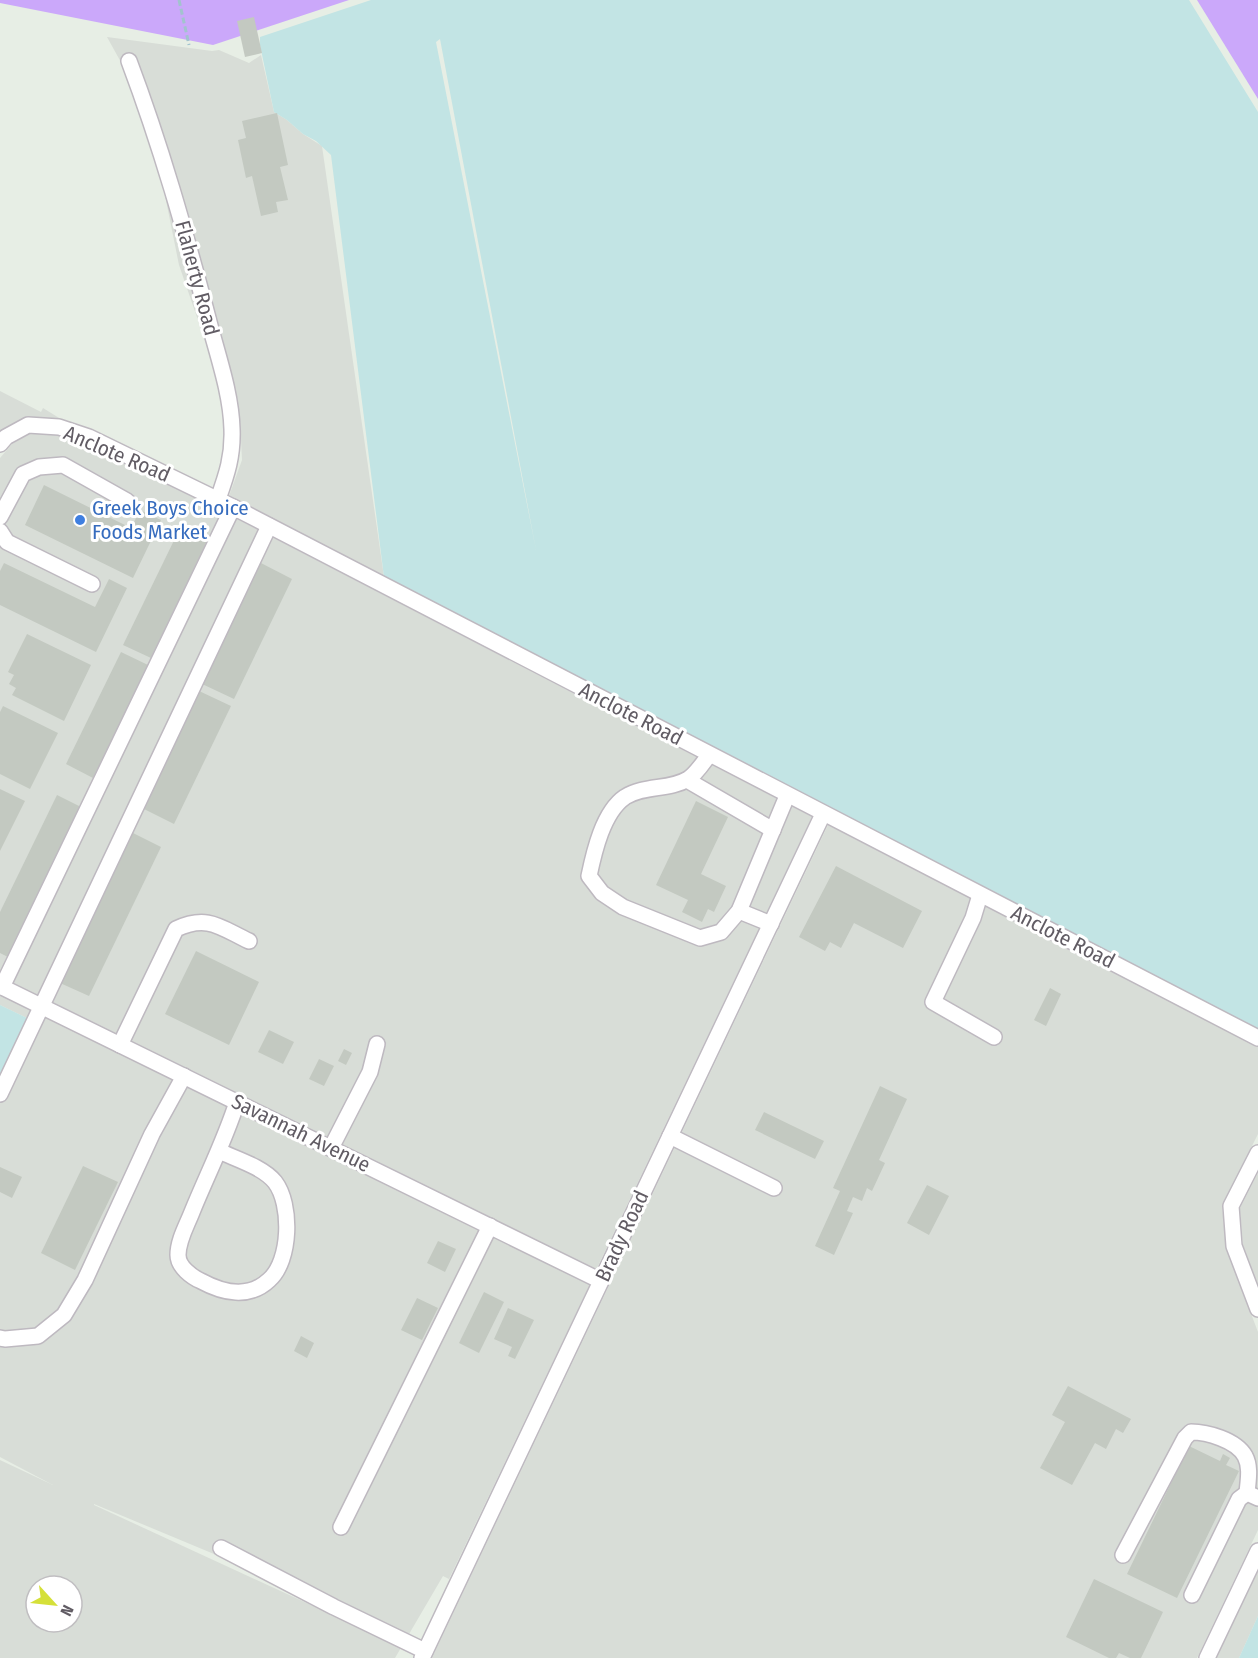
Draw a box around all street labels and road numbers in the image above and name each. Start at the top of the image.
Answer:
street label: Flaherty Road [169,218,225,338]
street label: Anclote Road [60,420,174,488]
street label: Anclote Road [575,677,687,751]
street label: Anclote Road [1007,900,1119,974]
street label: Savannah Avenue [227,1088,375,1178]
street label: Brady Road [590,1186,654,1286]

